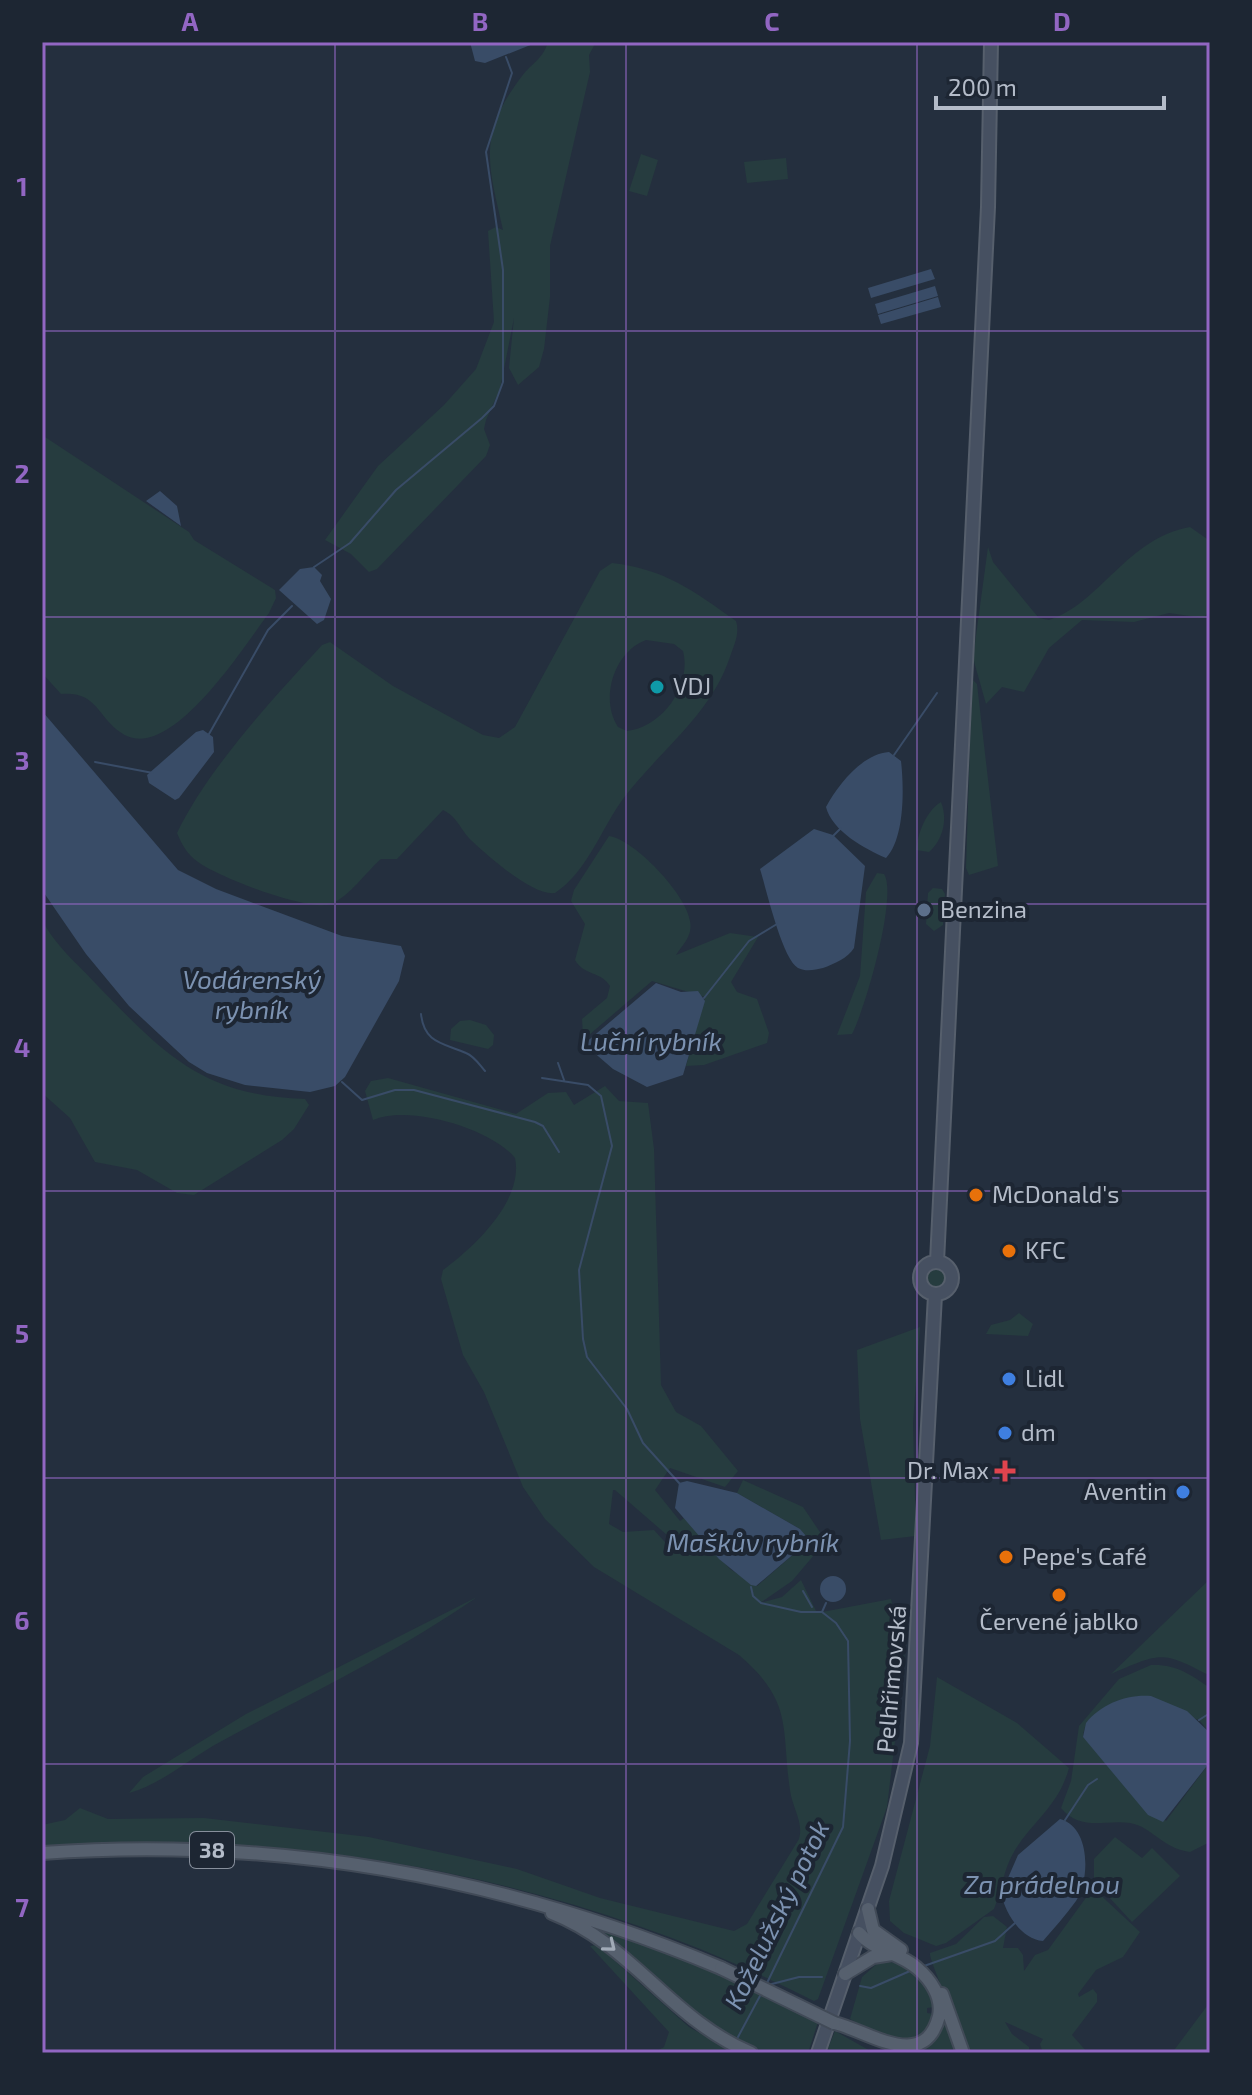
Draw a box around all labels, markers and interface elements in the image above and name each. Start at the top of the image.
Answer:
text: A [182,5,199,36]
text: B [472,5,488,36]
text: C [764,5,780,36]
text: D [1053,5,1071,36]
scale bar [936,60,1164,110]
text: 200 m [948,72,1017,101]
text: 1 [16,170,28,201]
text: 2 [14,457,30,488]
place label: VDJ [673,671,711,700]
marker: VDJ [648,678,666,696]
text: 3 [15,744,29,775]
place label: Benzina [940,894,1027,923]
marker: Benzina [915,901,933,919]
water label: Vodárenský rybník [182,963,322,1025]
water label: Luční rybník [580,1025,722,1057]
text: 4 [14,1031,30,1062]
place label: McDonald's [992,1179,1120,1208]
marker: McDonald's [967,1186,985,1204]
place label: KFC [1025,1235,1066,1264]
marker: KFC [1000,1242,1018,1260]
text: 5 [15,1317,29,1348]
place label: Lidl [1025,1363,1064,1392]
marker: Lidl [1000,1370,1018,1388]
place label: dm [1021,1417,1056,1446]
marker: dm [996,1424,1014,1442]
place label: Dr. Max [907,1455,989,1484]
marker: Dr. Max [996,1462,1014,1480]
place label: Aventin [1084,1476,1167,1505]
marker: Aventin [1174,1483,1192,1501]
water label: Maškův rybník [667,1526,839,1558]
place label: Pepe's Café [1022,1541,1147,1570]
marker: Pepe's Café [997,1548,1015,1566]
marker: Červené jablko [1050,1586,1068,1604]
text: 6 [14,1604,30,1635]
street label: Pelhřimovská [870,1604,911,1754]
place label: Červené jablko [979,1606,1139,1635]
water label: Koželužský potok [717,1815,836,2014]
road number: 38 [190,1832,234,1868]
water label: Za prádelnou [964,1868,1120,1899]
text: 7 [15,1891,29,1922]
one-way arrow [601,1936,615,1951]

